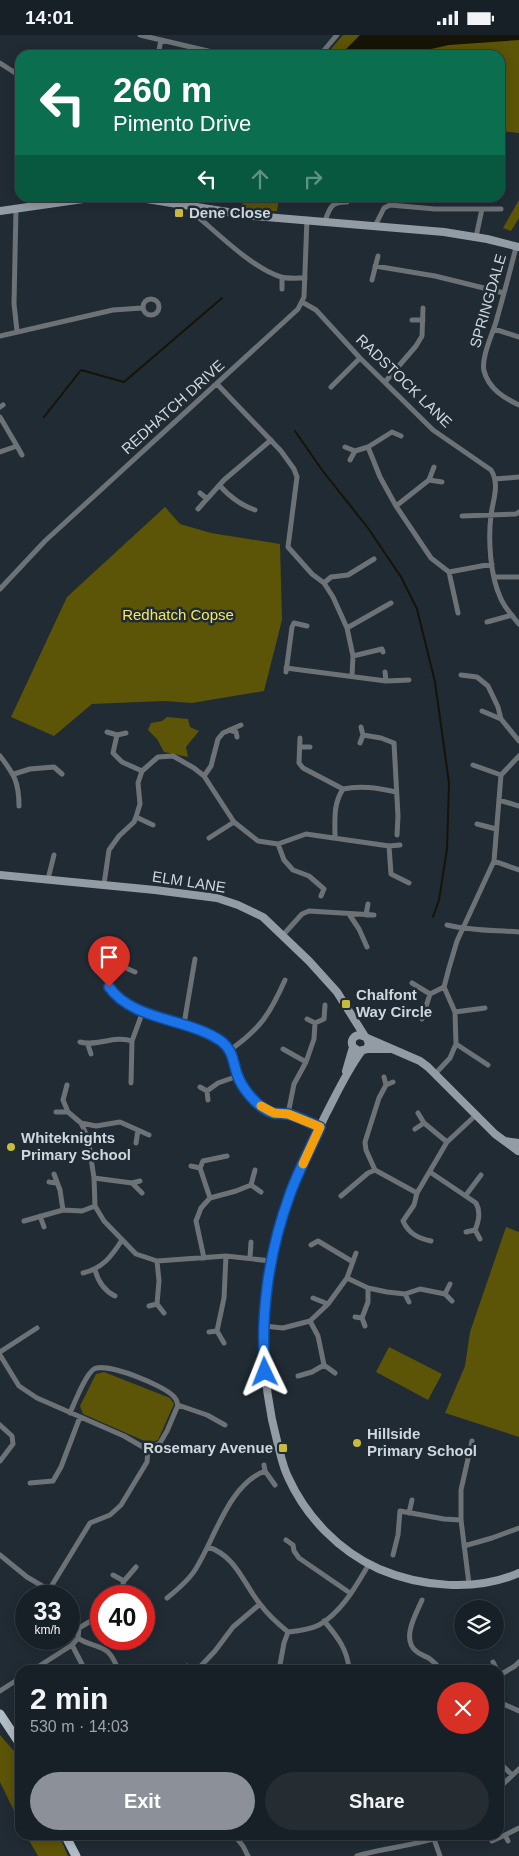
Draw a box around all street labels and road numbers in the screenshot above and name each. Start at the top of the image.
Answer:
street label: SPRINGDALE [466,252,509,350]
street label: RADSTOCK LANE [353,331,456,431]
street label: REDHATCH DRIVE [118,356,227,457]
street label: ELM LANE [151,867,227,896]

